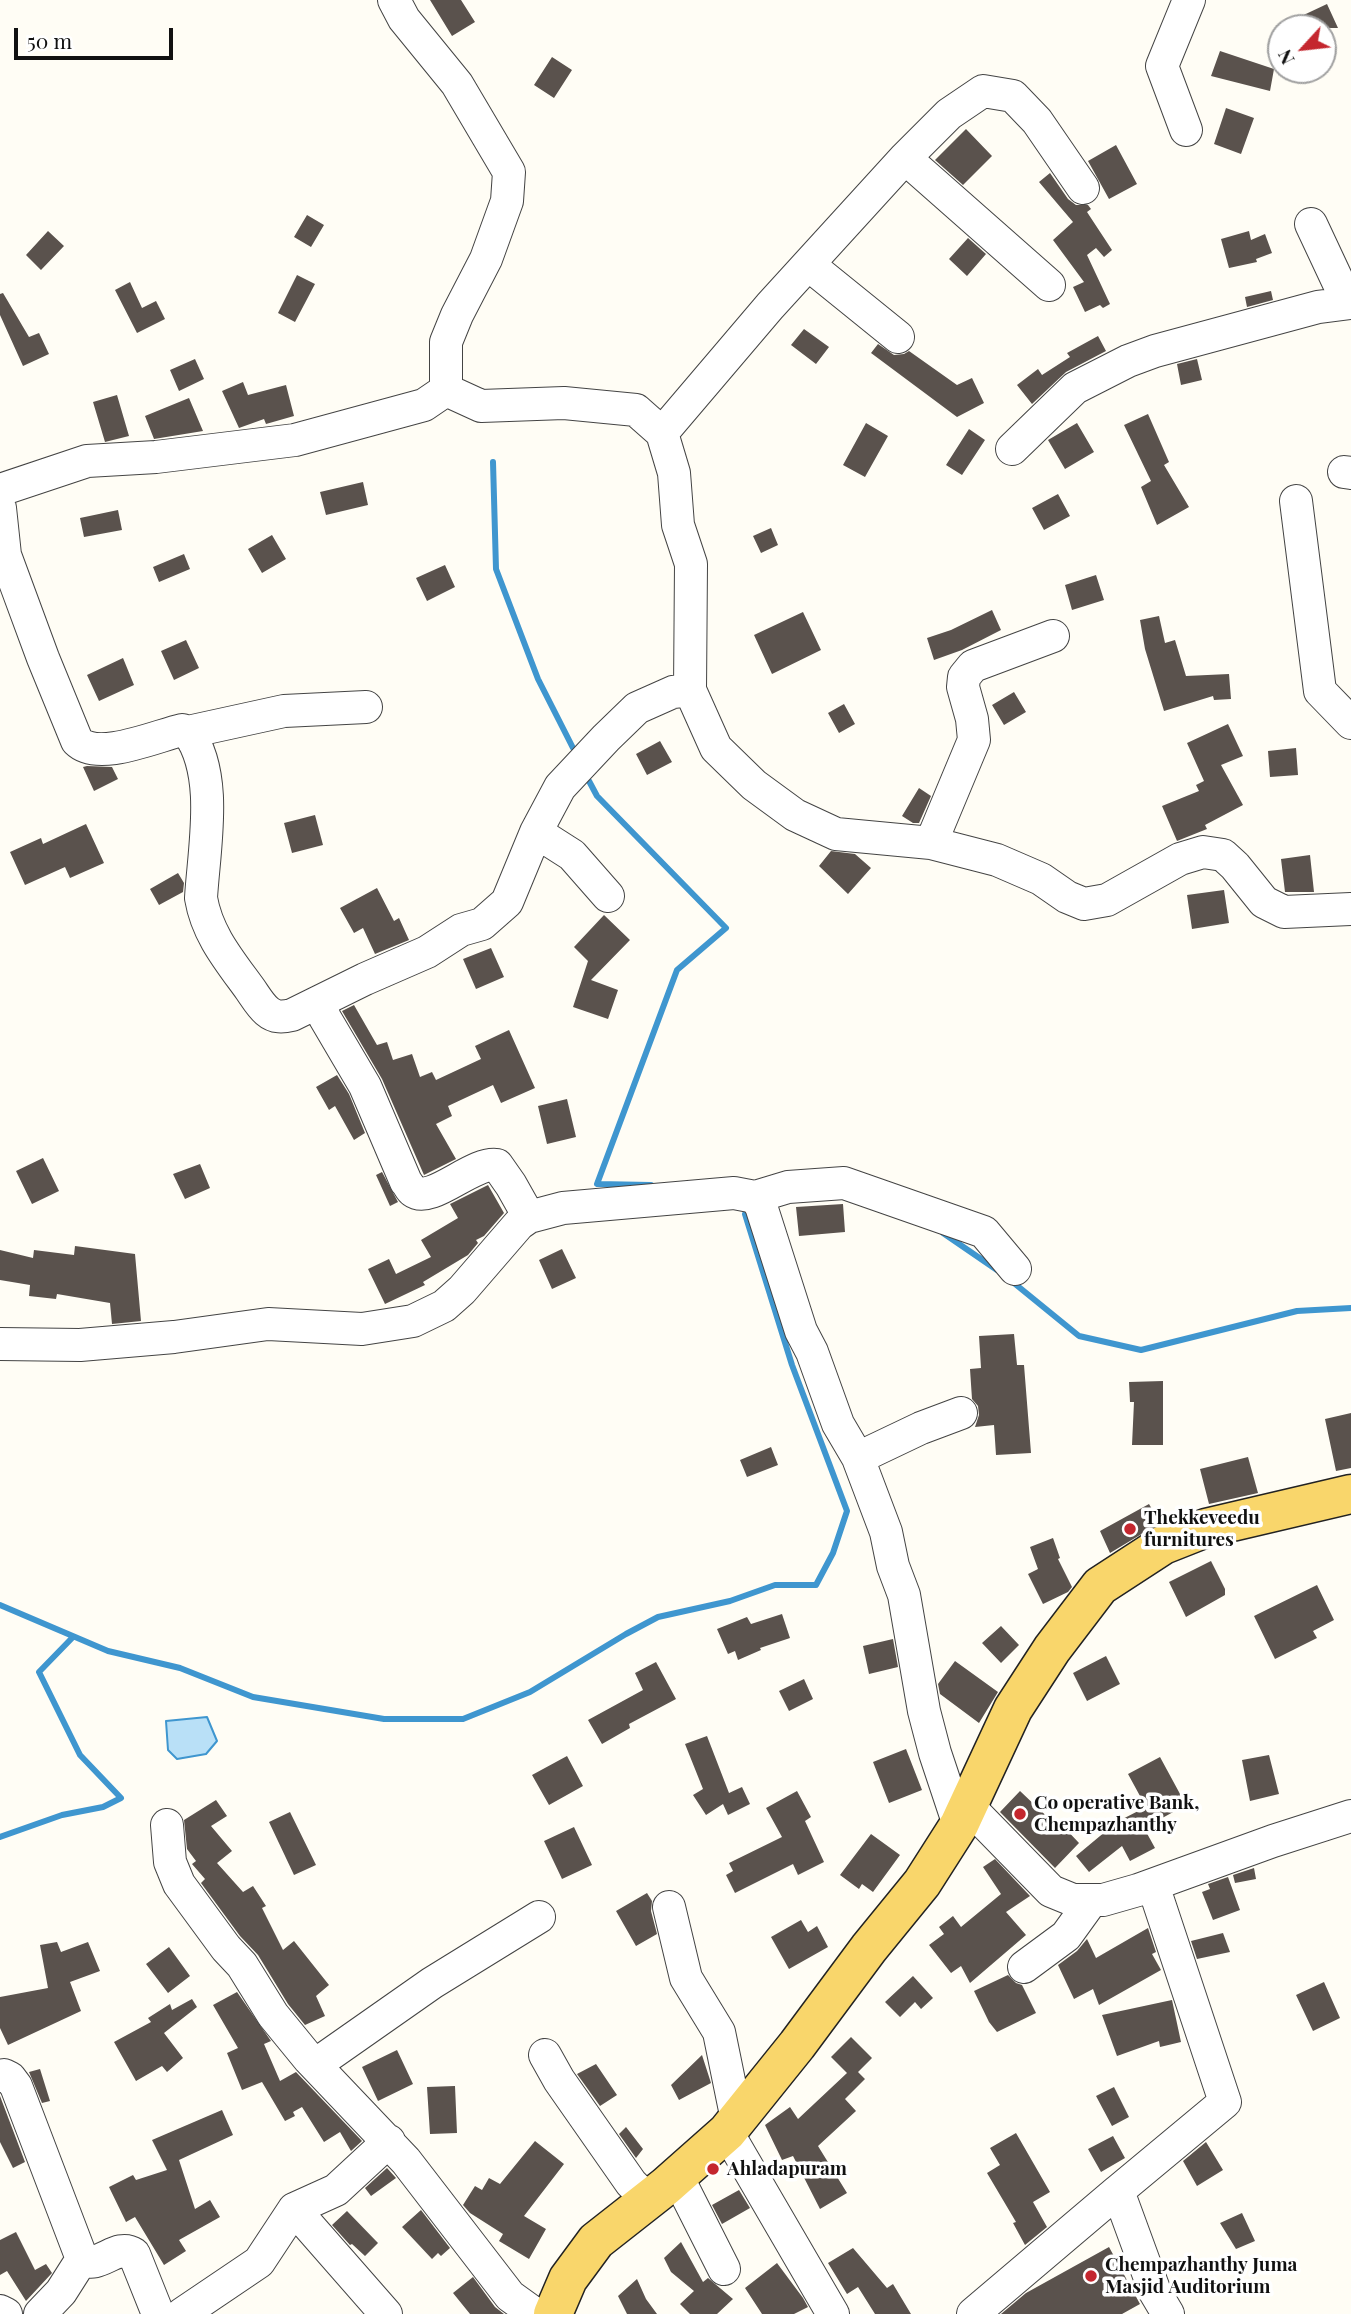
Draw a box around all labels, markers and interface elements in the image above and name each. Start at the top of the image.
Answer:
scale bar [18,14,177,58]
north arrow [1267,14,1337,84]
text: 50 m [27,26,72,54]
text: N [1270,46,1300,70]
place label: Thekkeveedu furnitures [1144,1507,1260,1551]
marker: Thekkeveedu furnitures [1122,1521,1138,1537]
place label: Co operative Bank, Chempazhanthy [1034,1792,1199,1836]
marker: Co operative Bank, Chempazhanthy [1012,1806,1028,1822]
place label: Ahladapuram [727,2158,847,2180]
marker: Ahladapuram [705,2161,721,2177]
place label: Chempazhanthy Juma Masjid Auditorium [1105,2254,1297,2298]
marker: Chempazhanthy Juma Masjid Auditorium [1083,2268,1099,2284]

